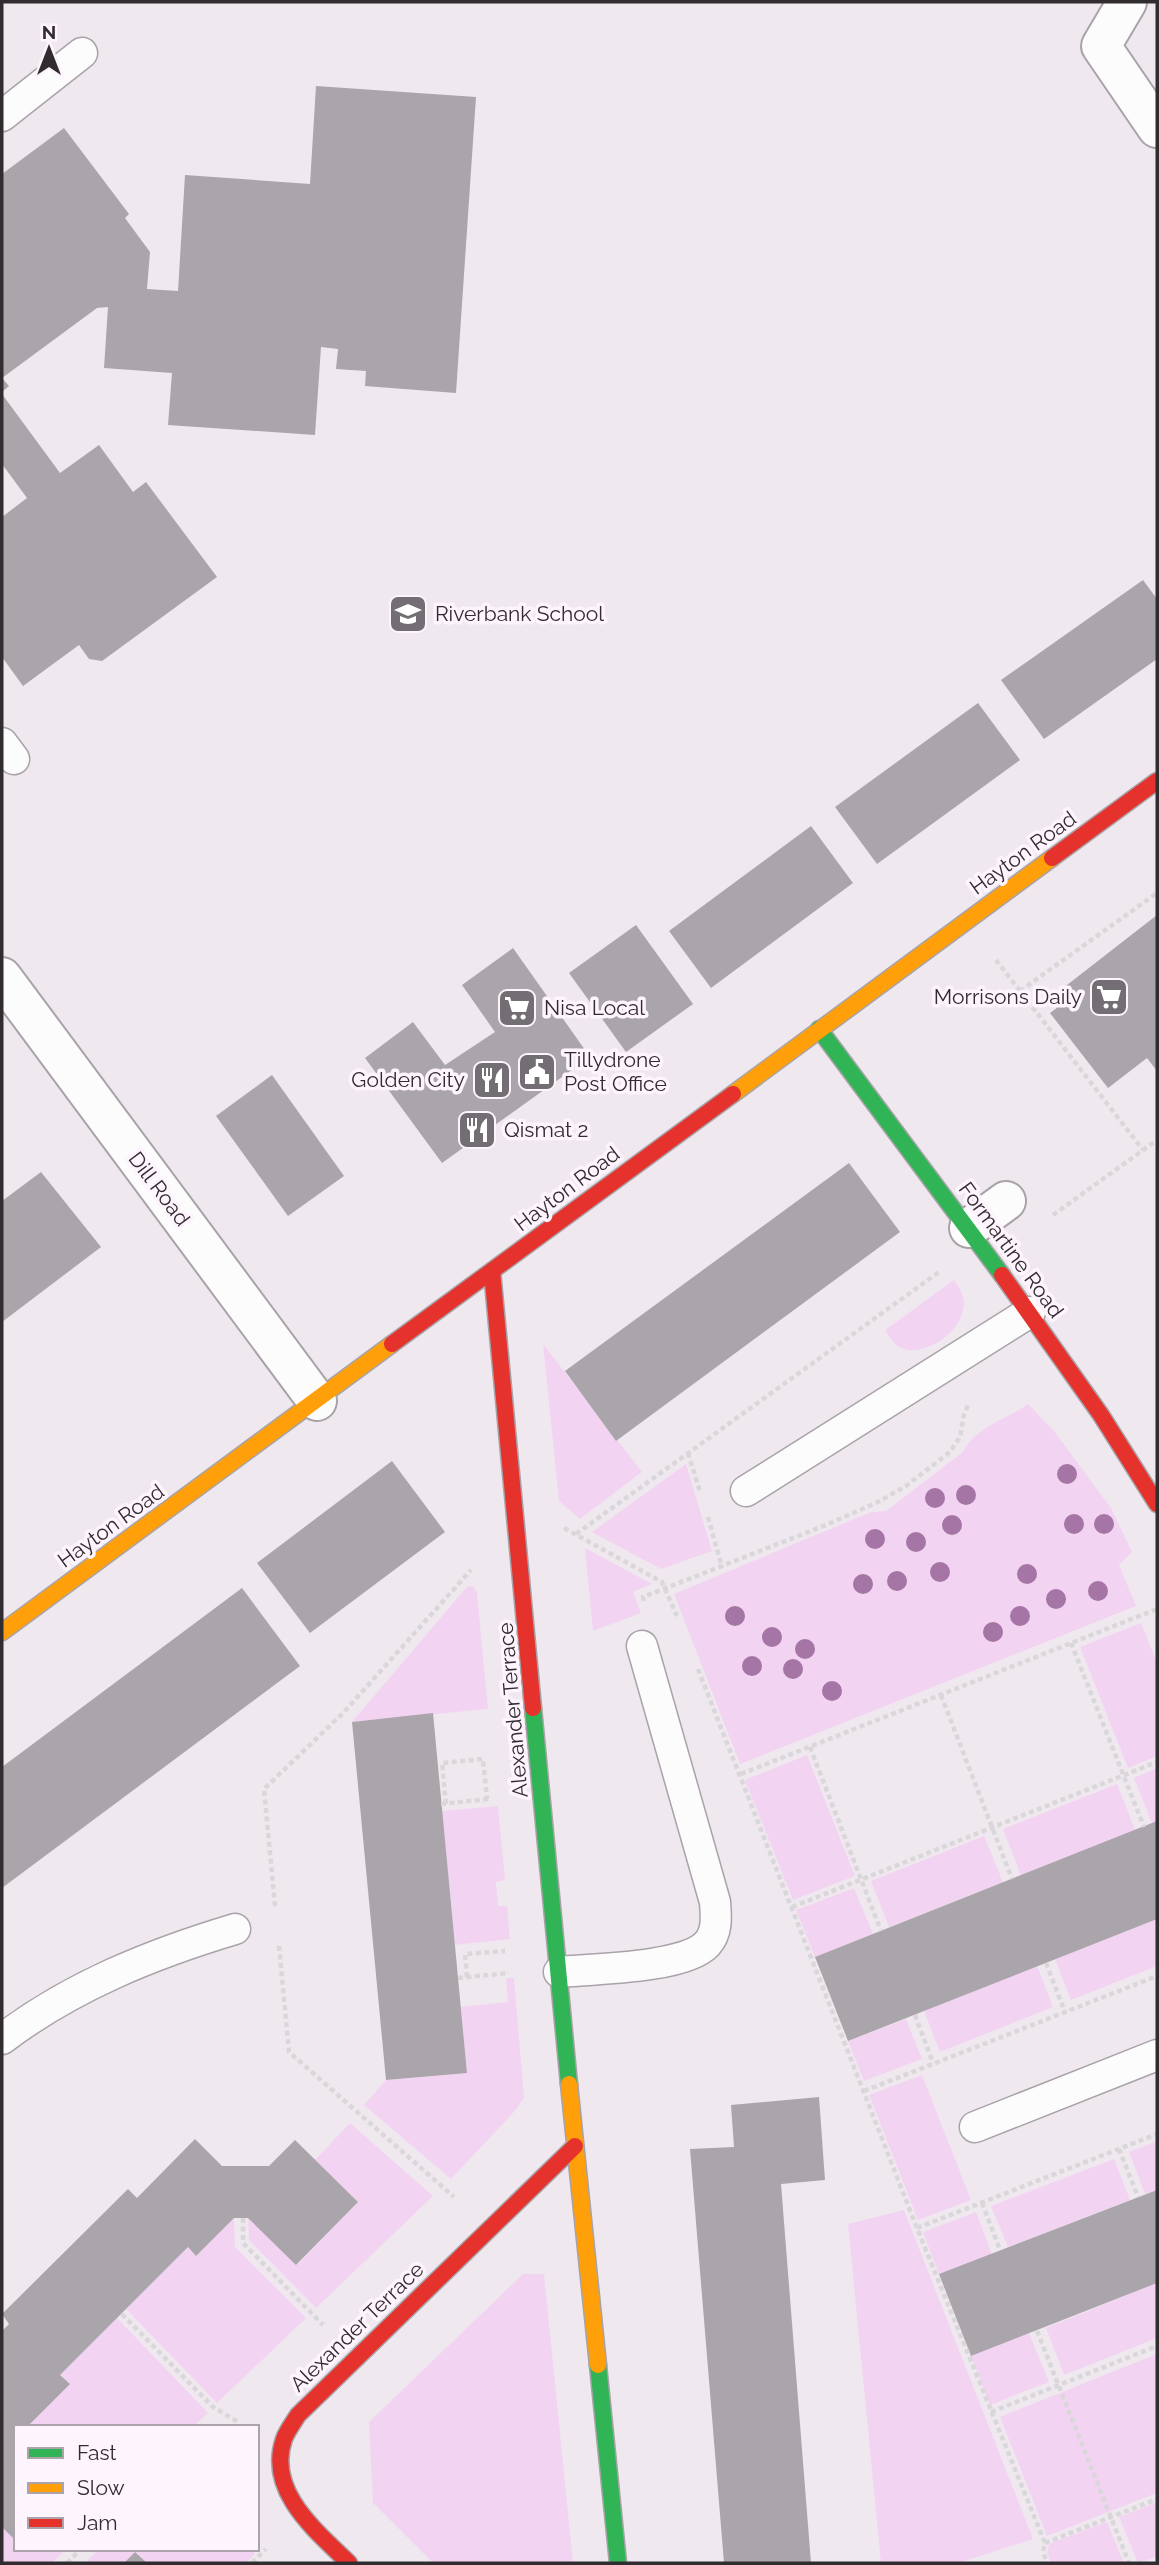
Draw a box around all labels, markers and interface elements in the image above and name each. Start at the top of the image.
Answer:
north arrow [14,14,84,84]
text: N [42,21,56,43]
school or university icon: Riverbank School [387,593,429,635]
place label: Riverbank School [435,601,604,626]
street label: Hayton Road [965,806,1081,900]
supermarket icon: Morrisons Daily [1088,976,1130,1018]
place label: Morrisons Daily [934,984,1082,1009]
supermarket icon: Nisa Local [496,987,538,1029]
place label: Nisa Local [544,995,645,1020]
place label: Tillydrone Post Office [564,1047,667,1096]
public building icon: Tillydrone Post Office [516,1051,558,1093]
restaurant icon: Golden City [471,1059,513,1101]
place label: Golden City [351,1067,465,1092]
restaurant icon: Qismat 2 [456,1109,498,1151]
place label: Qismat 2 [504,1117,588,1142]
street label: Hayton Road [509,1141,624,1236]
street label: Dill Road [124,1147,195,1231]
street label: Formartine Road [954,1177,1069,1322]
street label: Hayton Road [53,1479,169,1573]
street label: Alexander Terrace [492,1621,533,1799]
street label: Alexander Terrace [285,2257,429,2397]
legend [14,2425,259,2551]
text: Fast [77,2440,117,2465]
text: Slow [77,2475,125,2500]
text: Jam [77,2510,118,2535]

